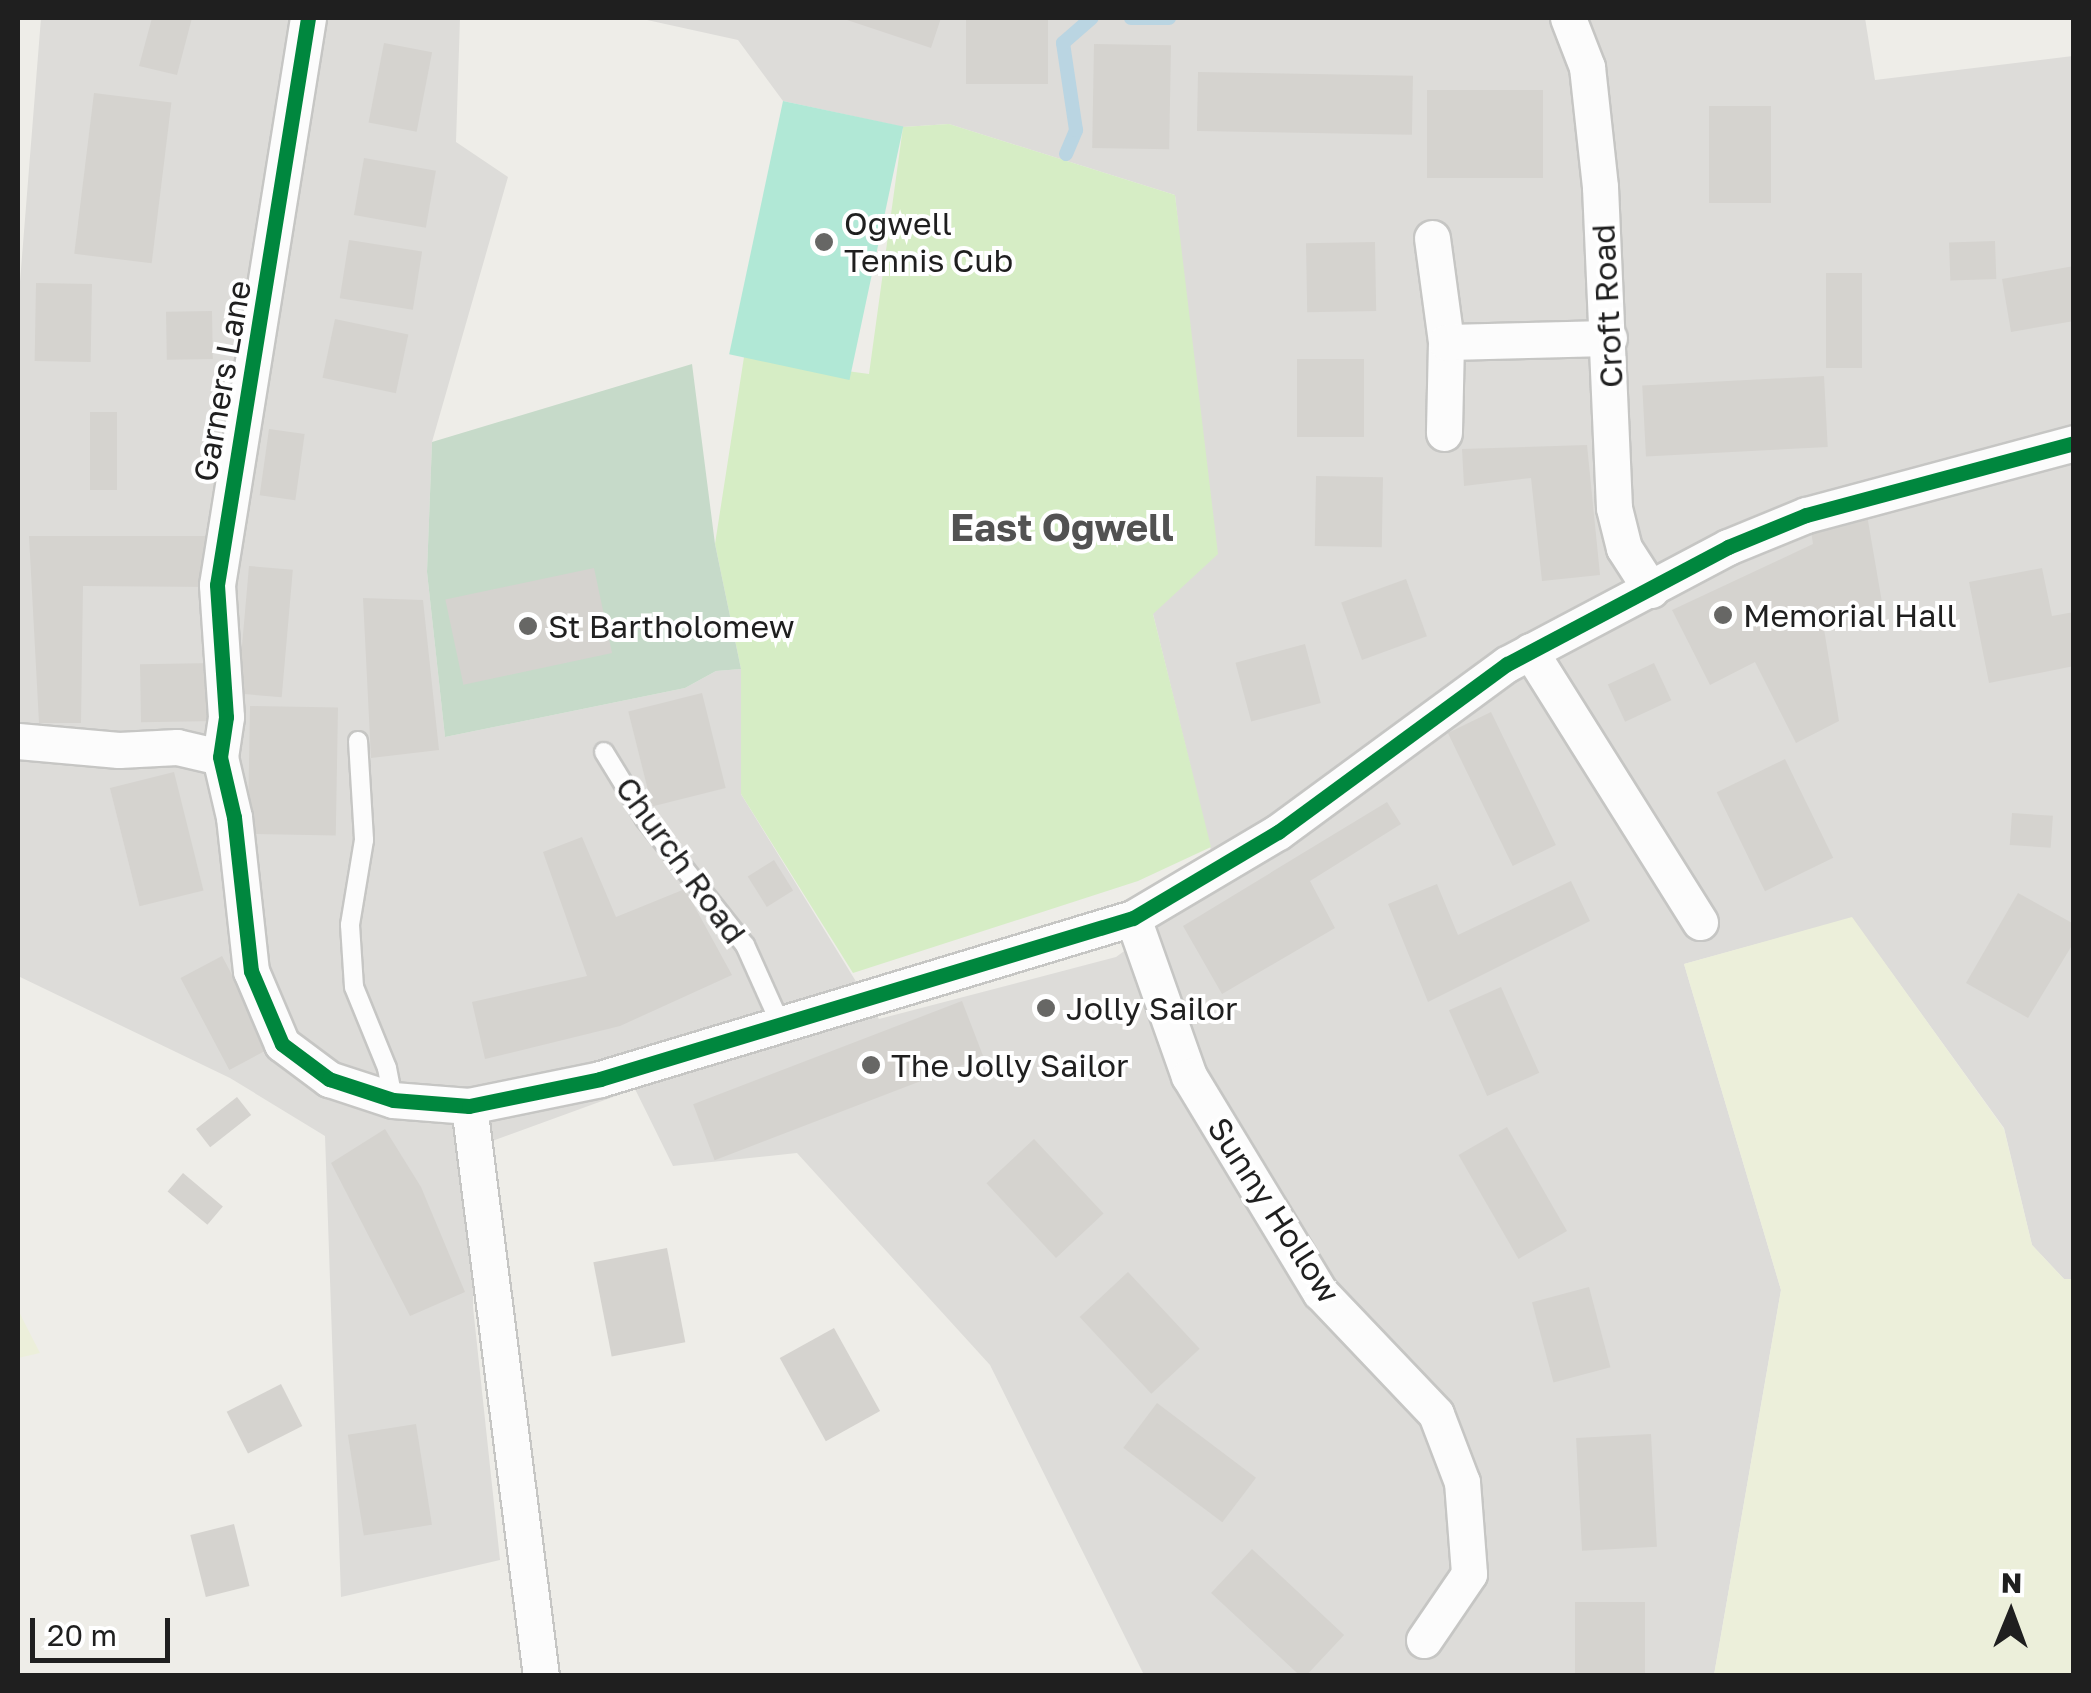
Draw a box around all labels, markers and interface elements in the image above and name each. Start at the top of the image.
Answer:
place label: Ogwell Tennis Cub [844,205,1013,280]
street label: Croft Road [1584,223,1630,389]
marker: Ogwell Tennis Cub [813,231,835,253]
street label: Garners Lane [185,277,259,485]
district label: East Ogwell [950,504,1174,550]
place label: Memorial Hall [1743,596,1957,634]
marker: Memorial Hall [1712,604,1734,626]
place label: St Bartholomew [548,607,795,645]
marker: St Bartholomew [517,615,539,637]
street label: Church Road [608,769,754,951]
place label: Jolly Sailor [1066,989,1237,1027]
marker: Jolly Sailor [1035,997,1057,1019]
place label: The Jolly Sailor [891,1046,1129,1084]
marker: The Jolly Sailor [860,1054,882,1076]
street label: Sunny Hollow [1200,1110,1348,1310]
north arrow [1961,1563,2061,1663]
text: N [2001,1566,2022,1599]
scale bar [35,1598,175,1660]
text: 20 m [47,1617,117,1653]

